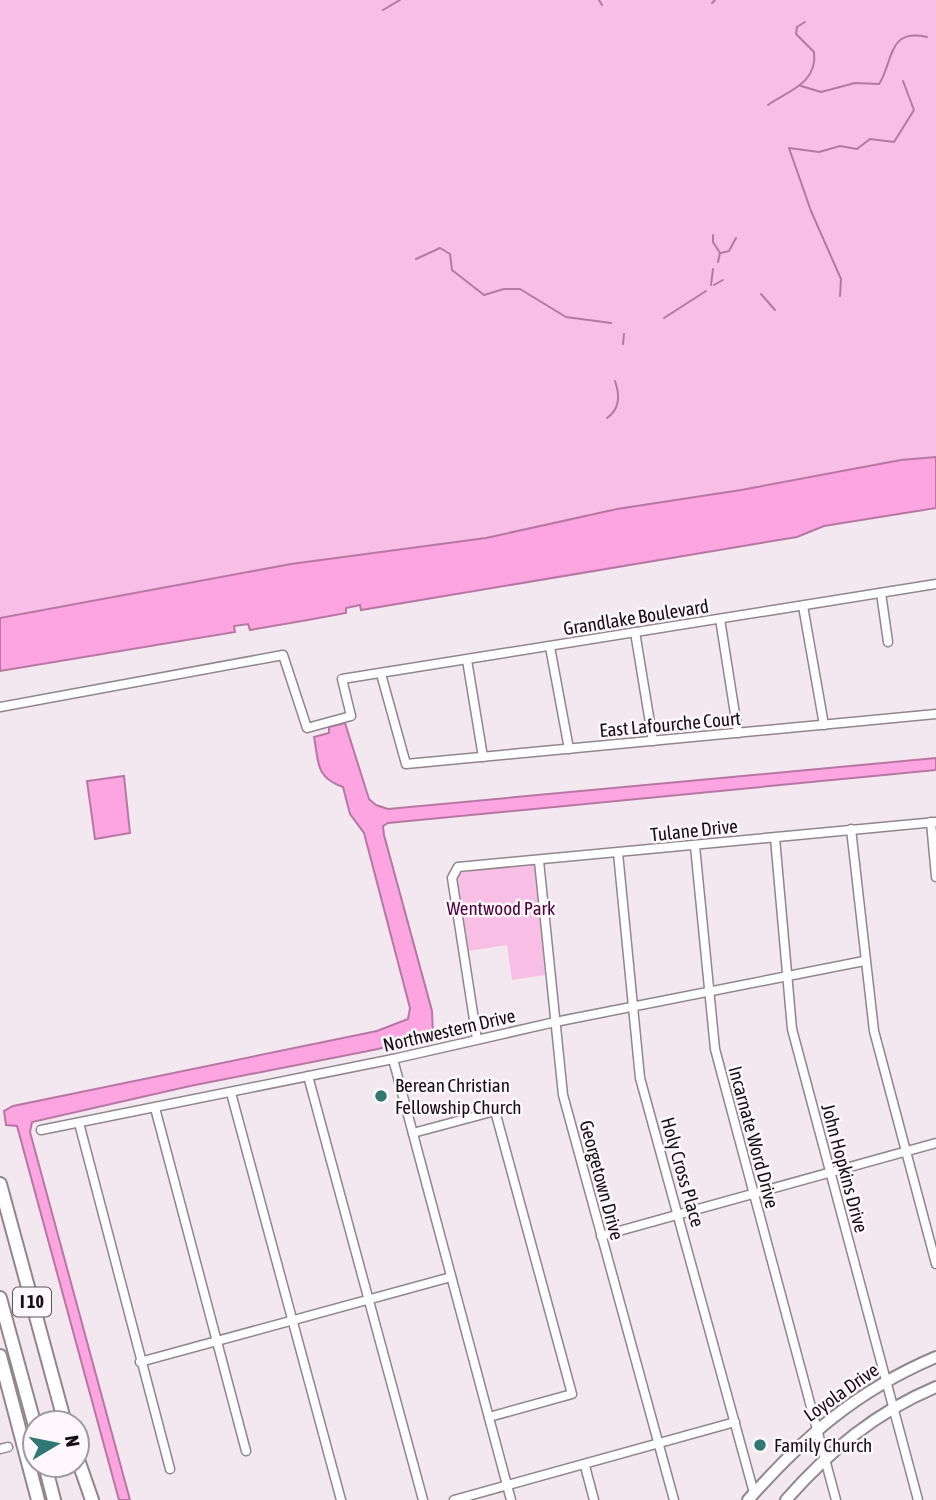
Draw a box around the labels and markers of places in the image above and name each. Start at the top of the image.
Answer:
place label: Berean Christian Fellowship Church [395,1074,522,1118]
marker: Berean Christian Fellowship Church [373,1088,389,1104]
place label: Family Church [774,1434,872,1456]
marker: Family Church [752,1437,768,1453]

